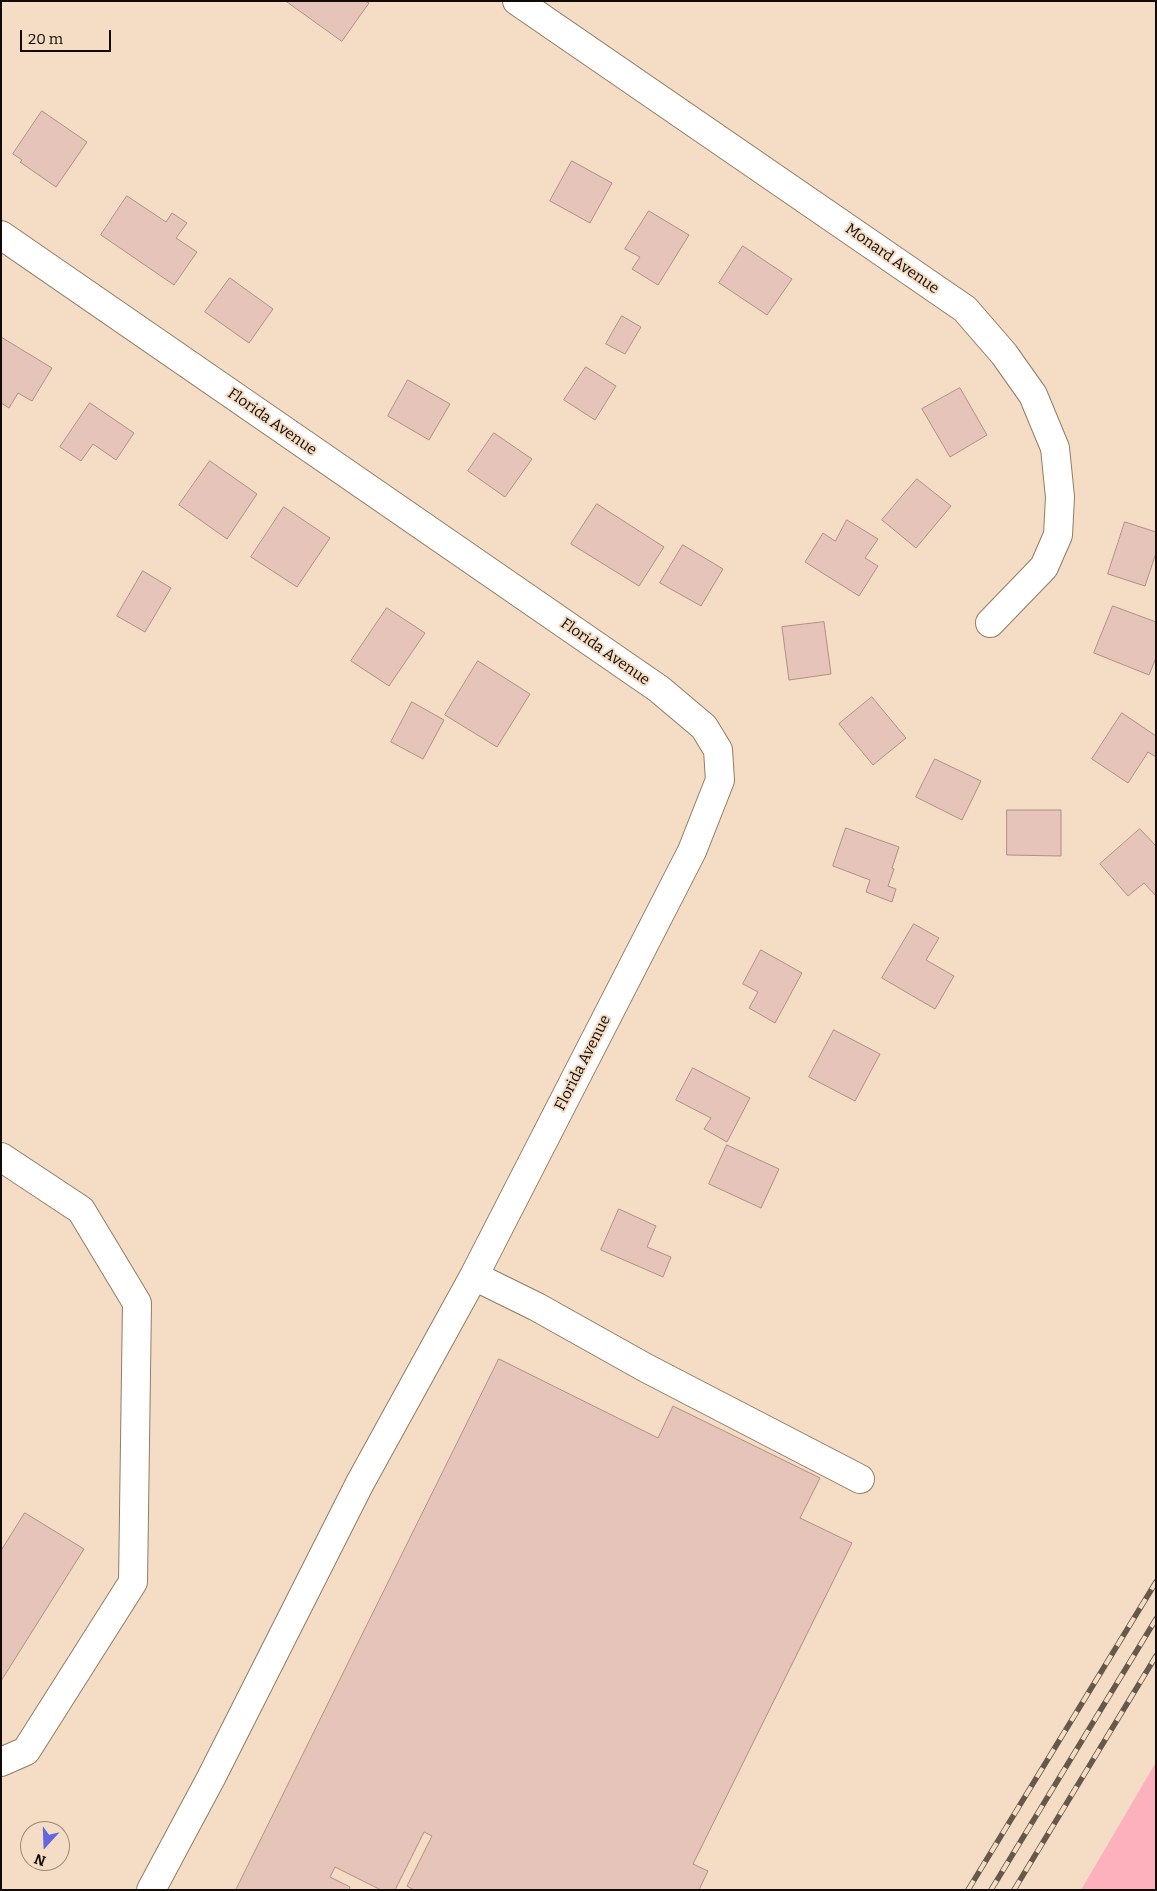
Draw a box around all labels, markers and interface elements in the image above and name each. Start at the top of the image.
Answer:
scale bar [22,20,114,52]
text: 20 m [28,30,63,48]
street label: Monard Avenue [842,220,942,298]
street label: Florida Avenue [224,385,320,459]
street label: Florida Avenue [557,615,653,689]
street label: Florida Avenue [551,1012,615,1114]
north arrow [20,1821,70,1871]
text: N [32,1850,48,1869]

